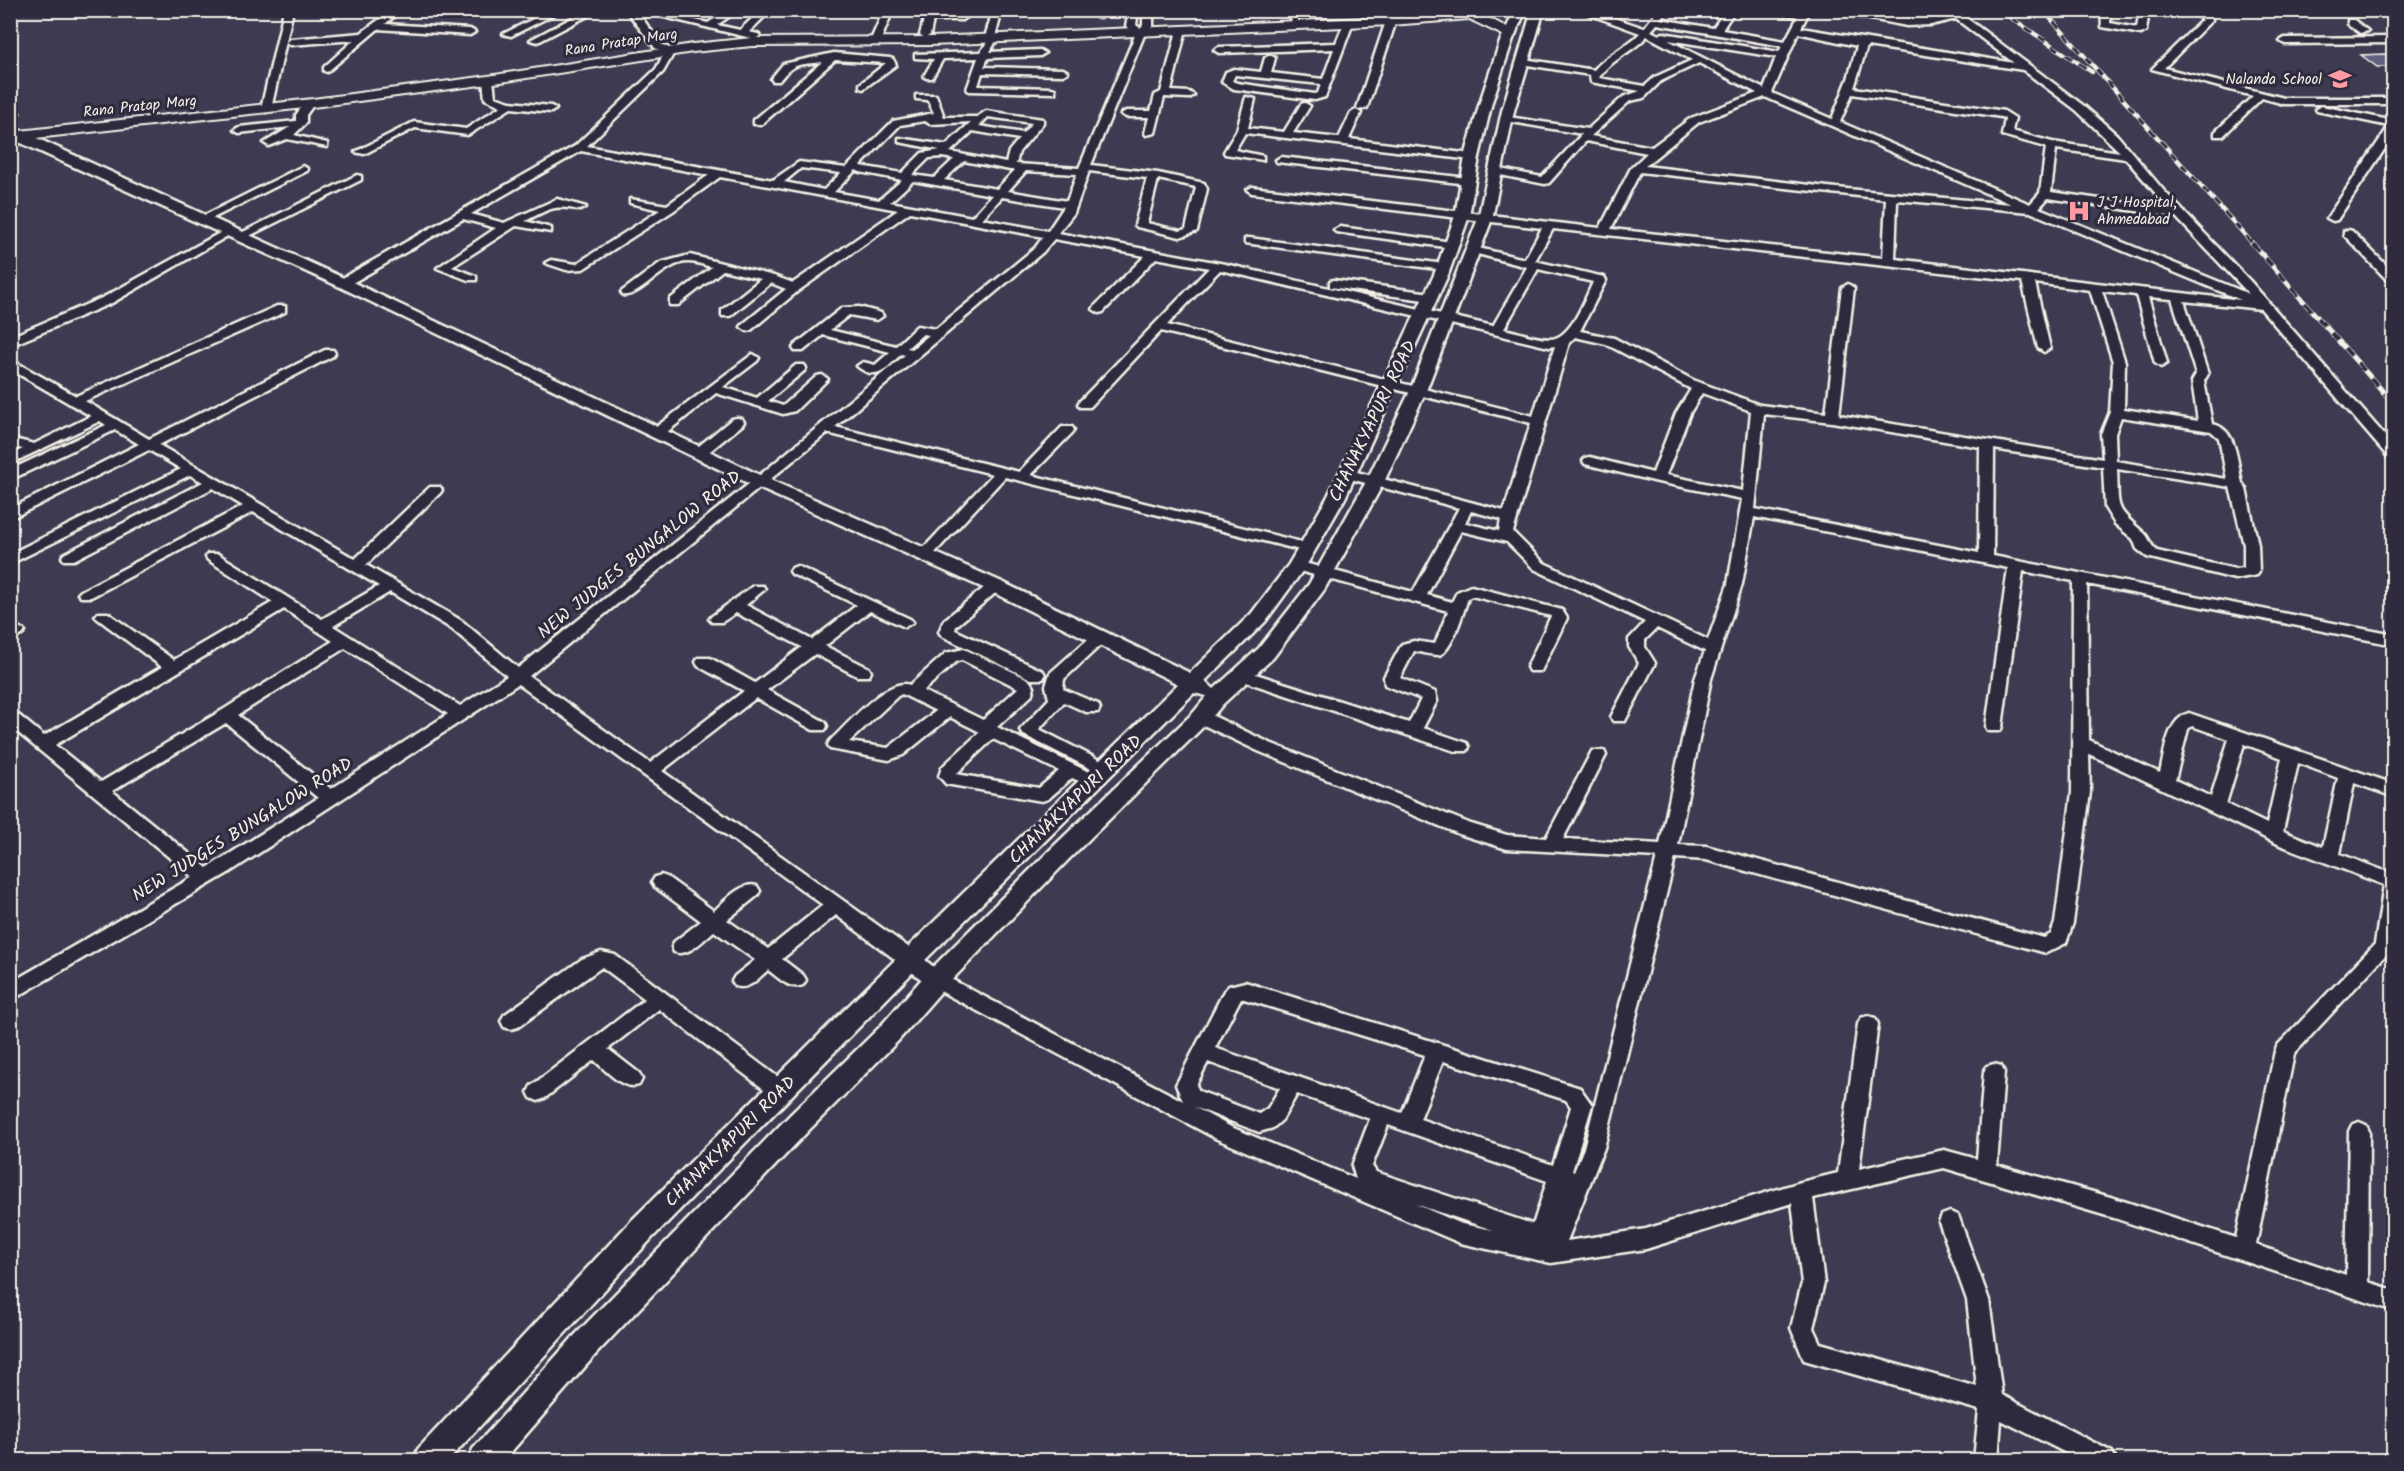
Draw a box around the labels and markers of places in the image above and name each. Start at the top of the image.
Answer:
school or university icon: Nalanda School [2327,66,2353,92]
place label: Nalanda School [2226,68,2322,92]
place label: J J Hospital, Ahmedabad [2097,191,2177,232]
hospital icon: J J Hospital, Ahmedabad [2066,198,2092,224]

